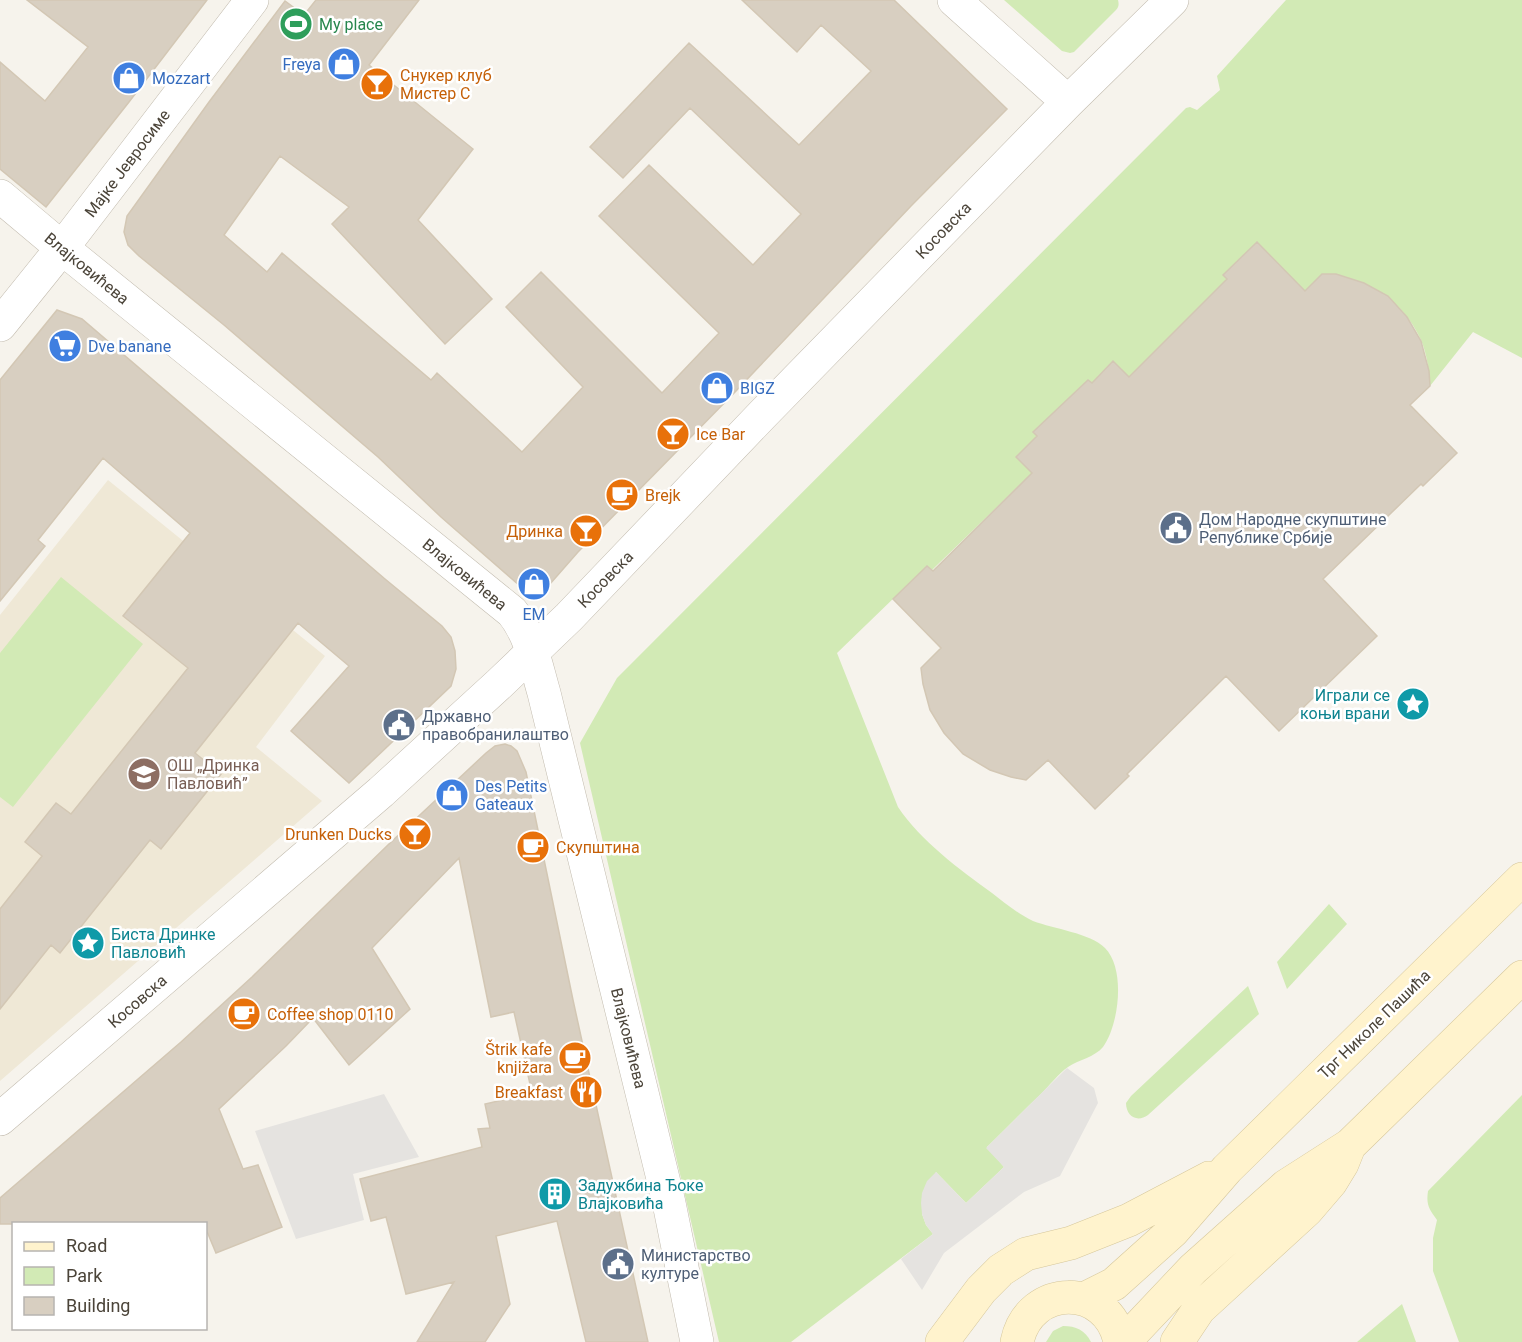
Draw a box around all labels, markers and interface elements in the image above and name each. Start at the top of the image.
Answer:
sports icon: My place [278,6,314,42]
place label: My place [319,15,383,34]
shop icon: Freya [326,46,362,82]
place label: Freya [283,55,321,74]
shop icon: Mozzart [111,60,147,96]
bar icon: Снукер клуб Мистер С [359,66,395,102]
place label: Снукер клуб Мистер С [400,66,492,103]
place label: Mozzart [152,69,211,88]
street label: Мајке Јевросиме [81,106,174,221]
street label: Косовска [912,198,975,263]
street label: Влајковићева [41,229,133,308]
supermarket icon: Dve banane [47,328,83,364]
place label: Dve banane [88,337,171,356]
shop icon: BIGZ [699,370,735,406]
place label: BIGZ [740,379,775,398]
bar icon: Ice Bar [655,416,691,452]
place label: Ice Bar [696,425,746,444]
cafe icon: Brejk [604,477,640,513]
place label: Brejk [645,486,682,505]
public building icon: Дом Народне скупштине Републике Србије [1158,510,1194,546]
place label: Дом Народне скупштине Републике Србије [1199,510,1386,547]
bar icon: Дринка [568,513,604,549]
place label: Дринка [506,522,563,541]
street label: Влајковићева [419,535,511,614]
street label: Косовска [574,547,637,612]
shop icon: ЕМ [516,566,552,602]
place label: ЕМ [522,605,546,624]
place label: Играли се коњи врани [1300,686,1390,723]
place icon: Играли се коњи врани [1395,686,1431,722]
public building icon: Државно правобранилаштво [381,707,417,743]
place label: Државно правобранилаштво [422,707,569,744]
school or university icon: ОШ „Дринка Павловић” [126,756,162,792]
place label: ОШ „Дринка Павловић” [167,756,259,793]
shop icon: Des Petits Gateaux [434,777,470,813]
place label: Des Petits Gateaux [475,777,547,814]
bar icon: Drunken Ducks [397,816,433,852]
place label: Drunken Ducks [285,825,392,844]
cafe icon: Скупштина [515,829,551,865]
place label: Скупштина [556,838,640,857]
place icon: Биста Дринке Павловић [70,925,106,961]
place label: Биста Дринке Павловић [111,925,215,962]
street label: Трг Николе Пашића [1314,966,1434,1083]
street label: Косовска [104,971,171,1032]
street label: Влајковићева [607,986,650,1090]
cafe icon: Coffee shop 0110 [226,996,262,1032]
place label: Coffee shop 0110 [267,1005,394,1024]
place label: Štrik kafe knjižara [485,1039,552,1077]
cafe icon: Štrik kafe knjižara [557,1040,593,1076]
restaurant icon: Breakfast [568,1074,604,1110]
place label: Breakfast [495,1083,563,1102]
building icon: Задужбина Ђоке Влајковића [537,1176,573,1212]
place label: Задужбина Ђоке Влајковића [578,1176,703,1213]
legend [12,1222,207,1330]
text: Road [66,1235,107,1256]
public building icon: Министарство културе [600,1246,636,1282]
place label: Министарство културе [641,1246,751,1283]
text: Park [66,1265,103,1286]
text: Building [66,1295,130,1316]

